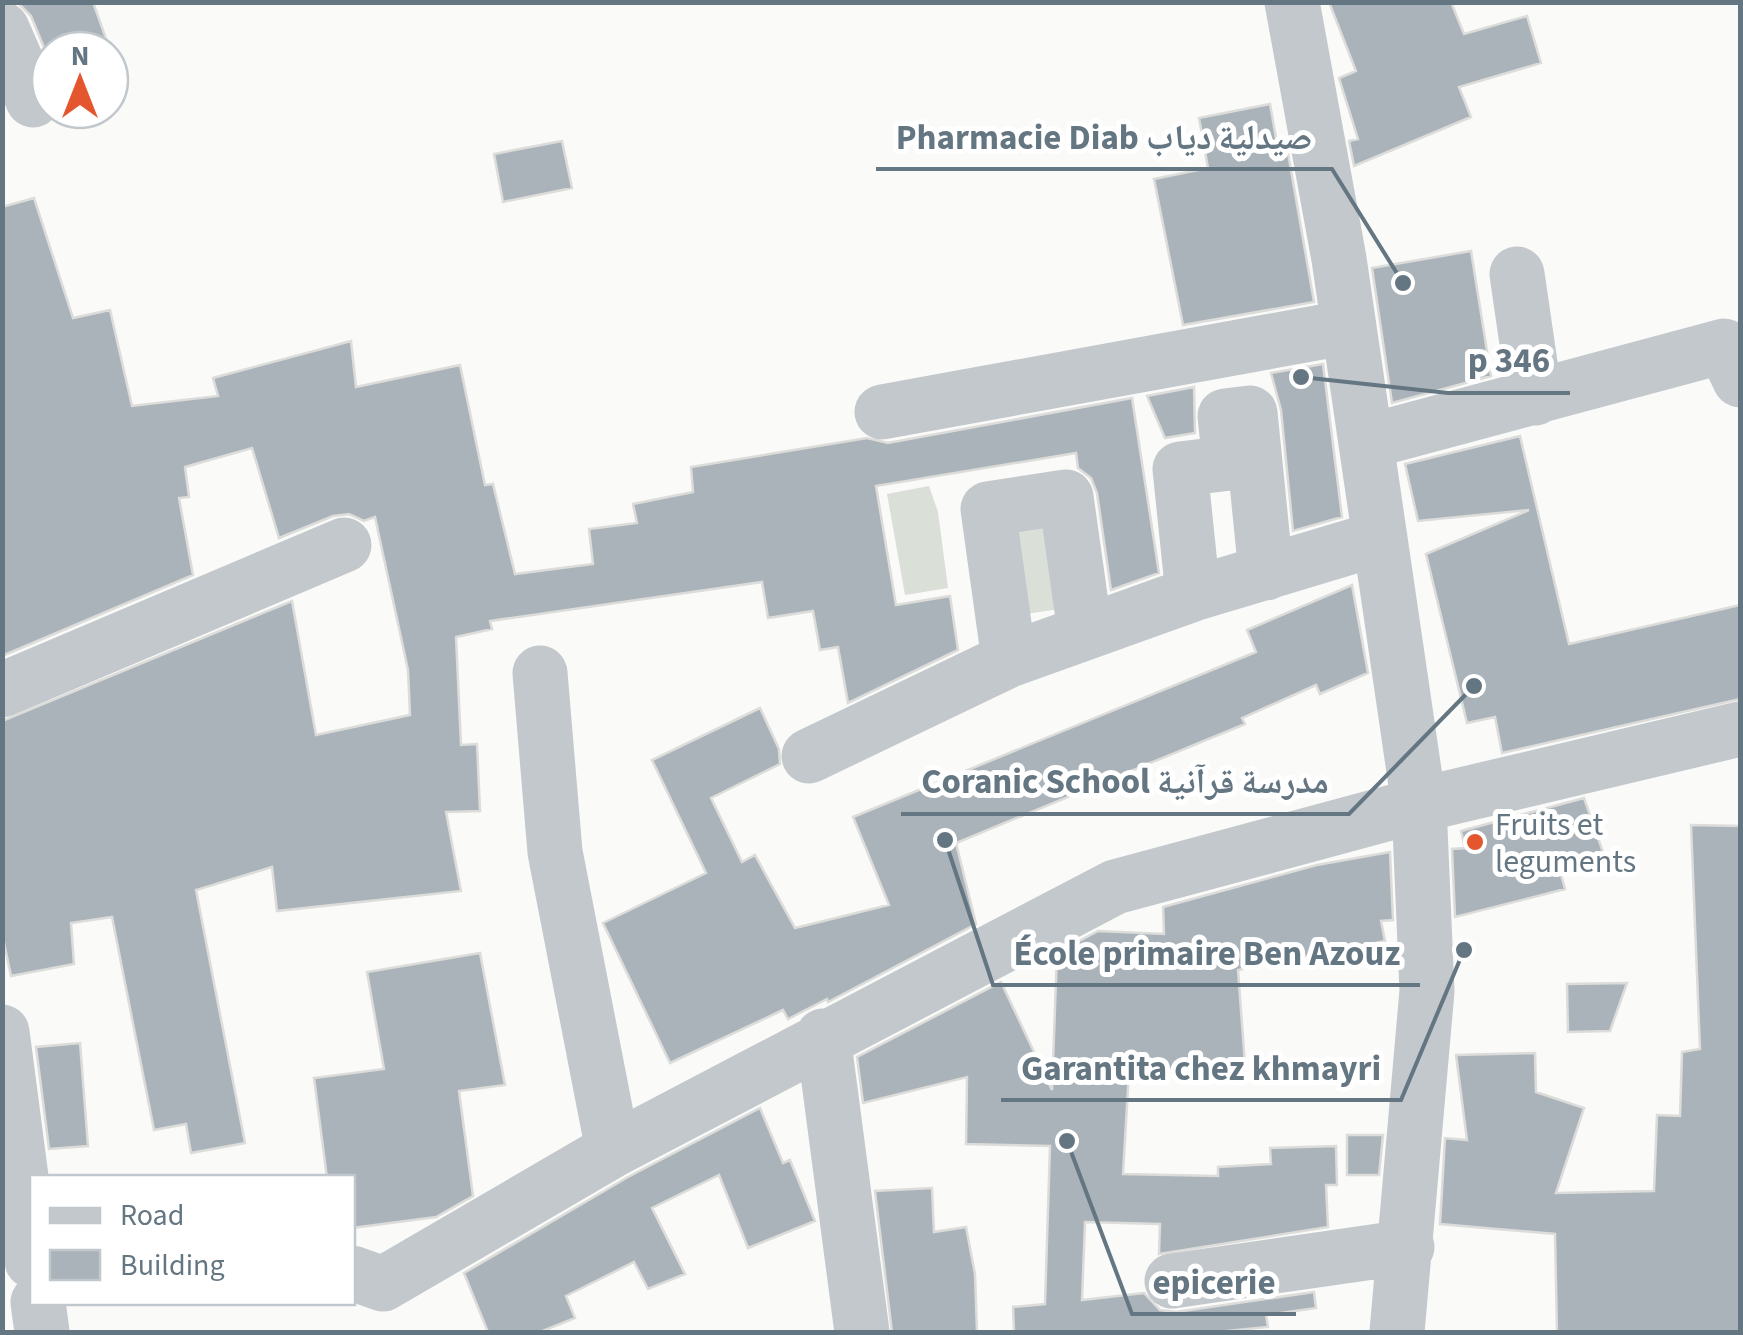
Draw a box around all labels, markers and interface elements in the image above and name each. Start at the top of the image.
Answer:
north arrow [30,30,130,130]
text: N [71,36,89,76]
callout: Pharmacie Diab صيدلية دياب [876,104,1332,169]
text: Pharmacie Diab صيدلية دياب [896,113,1312,163]
callout: p 346 [1448,328,1570,393]
text: p 346 [1468,336,1550,386]
callout: Coranic School مدرسة قرآنية [901,749,1349,814]
text: Coranic School مدرسة قرآنية [921,757,1329,807]
place label: Fruits et leguments [1495,802,1636,885]
marker: Fruits et leguments [1464,831,1486,853]
callout: École primaire Ben Azouz [993,920,1420,985]
text: École primaire Ben Azouz [1014,929,1400,979]
callout: Garantita chez khmayri [1001,1035,1401,1100]
text: Garantita chez khmayri [1021,1044,1381,1094]
legend [30,1175,355,1305]
text: Road [120,1194,184,1237]
text: Building [120,1244,225,1287]
callout: epicerie [1132,1249,1296,1314]
text: epicerie [1152,1258,1276,1308]

